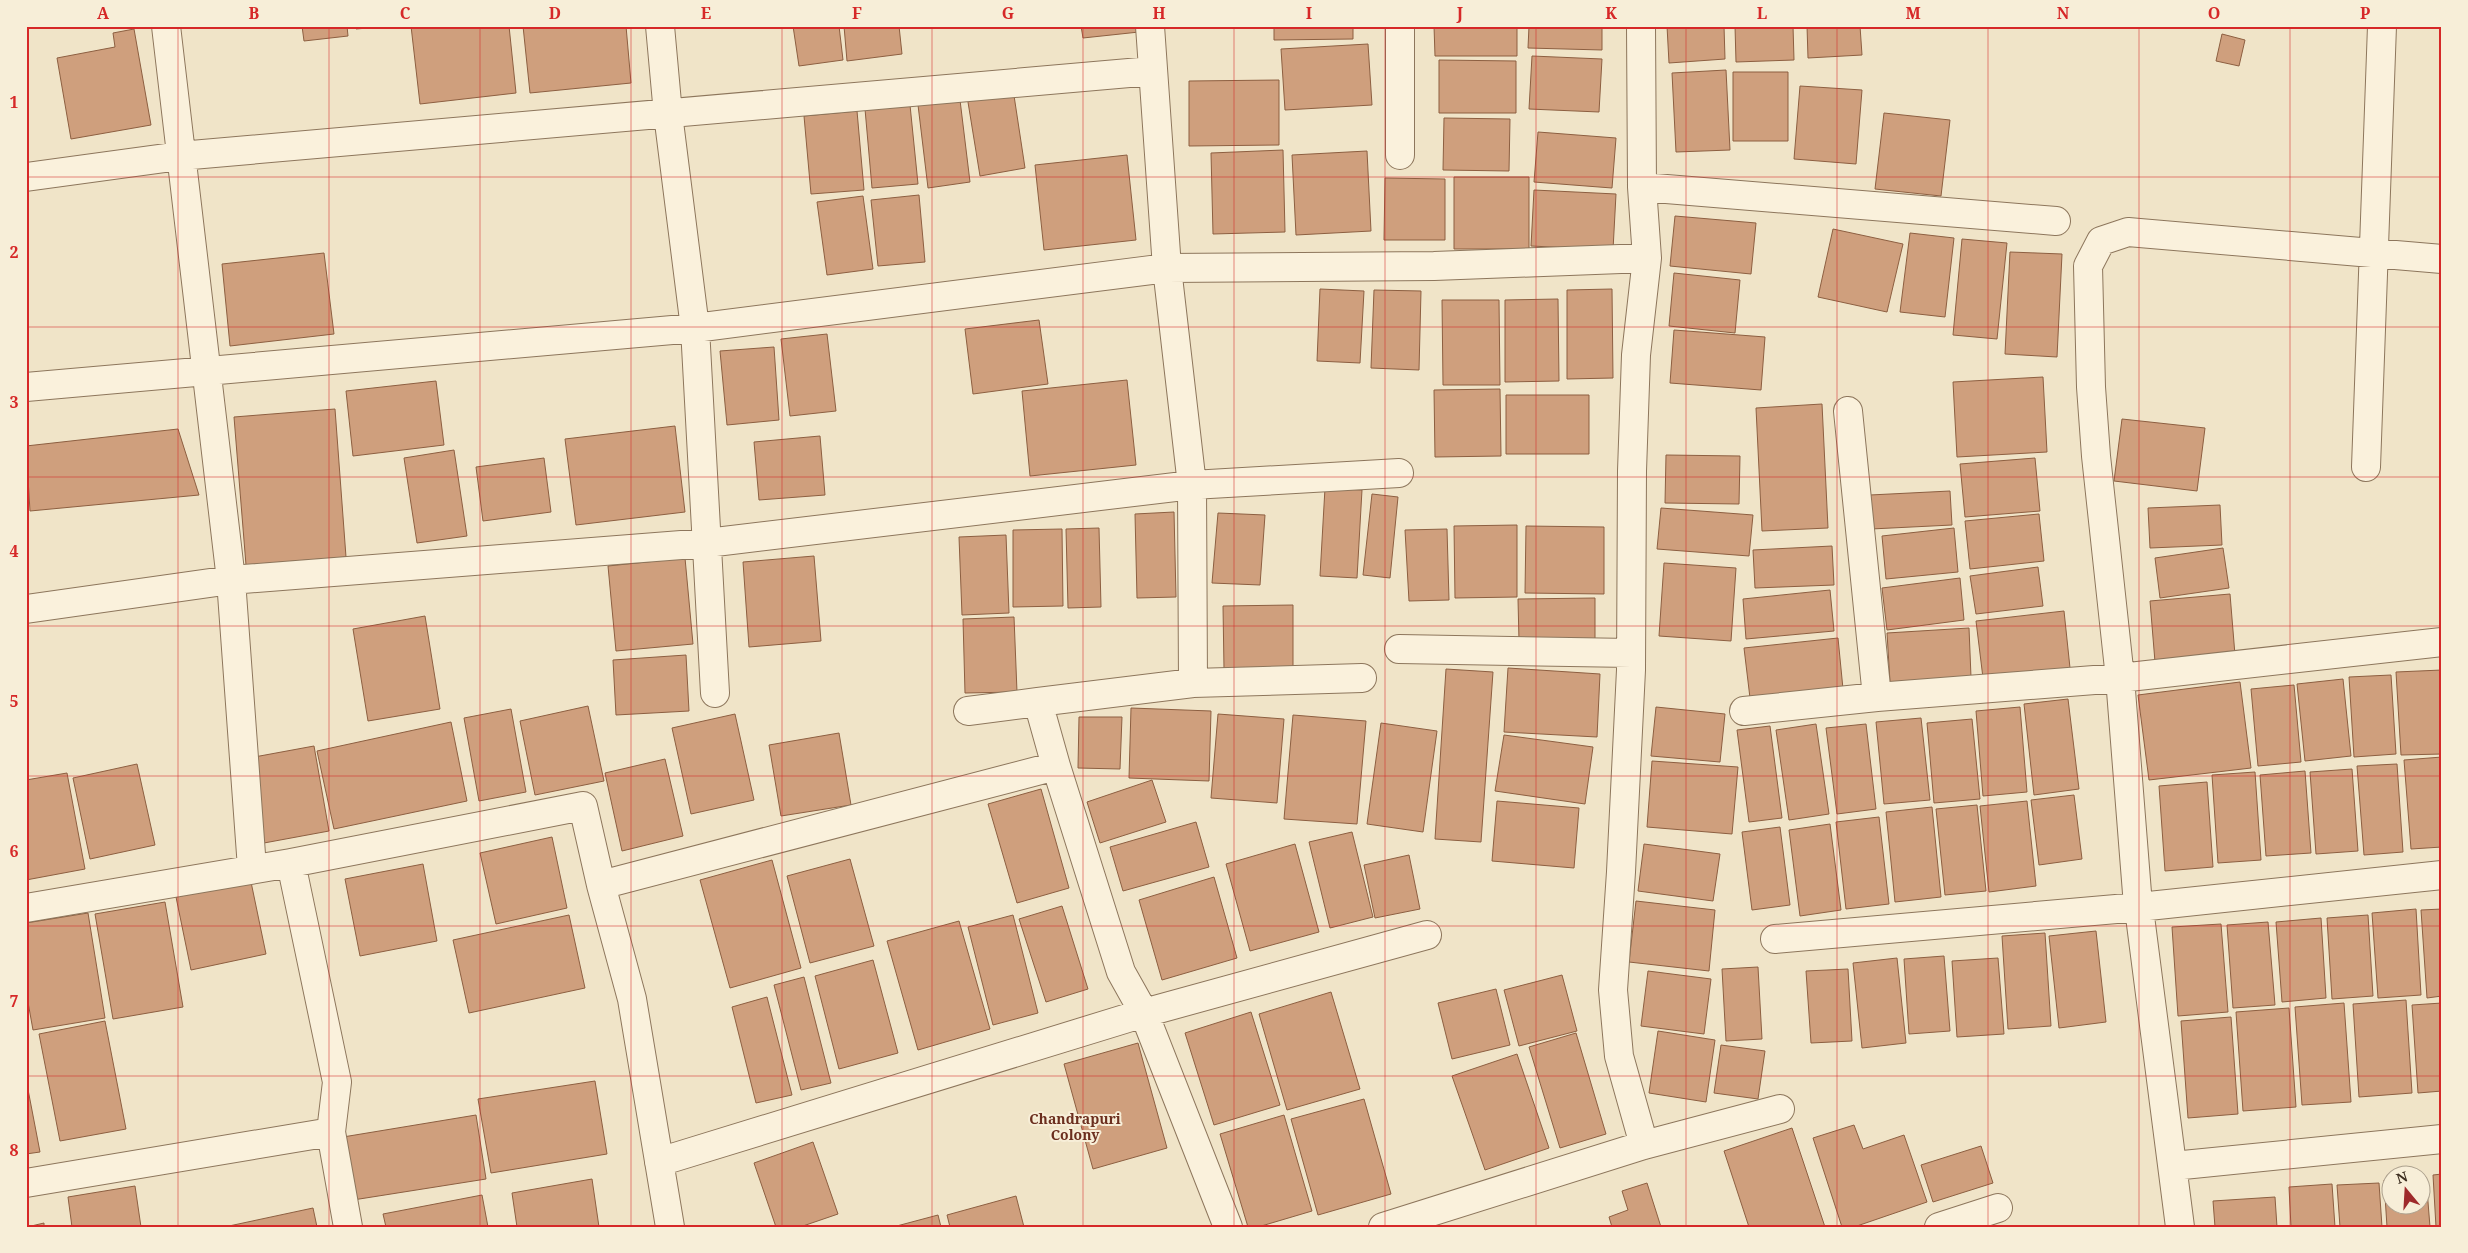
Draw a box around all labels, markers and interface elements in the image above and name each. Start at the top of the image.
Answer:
text: A [97,2,110,24]
text: B [249,2,260,24]
text: C [400,2,411,24]
text: D [549,2,561,24]
text: E [701,2,711,24]
text: F [852,2,862,24]
text: G [1002,2,1014,24]
text: H [1152,2,1166,24]
text: I [1306,2,1312,24]
text: J [1456,2,1464,24]
text: K [1605,2,1617,24]
text: L [1757,2,1767,24]
text: M [1905,2,1921,24]
text: N [2057,2,2070,24]
text: O [2208,2,2220,24]
text: P [2360,2,2370,24]
text: 1 [9,91,19,113]
text: 2 [9,241,19,263]
text: 3 [9,391,19,413]
text: 4 [9,540,19,562]
text: 5 [9,690,19,712]
text: 6 [9,840,19,862]
text: 7 [9,990,19,1012]
district label: Chandrapuri Colony [1029,1109,1121,1144]
text: 8 [9,1139,19,1161]
north arrow [2380,1166,2430,1216]
text: N [2394,1166,2410,1188]

